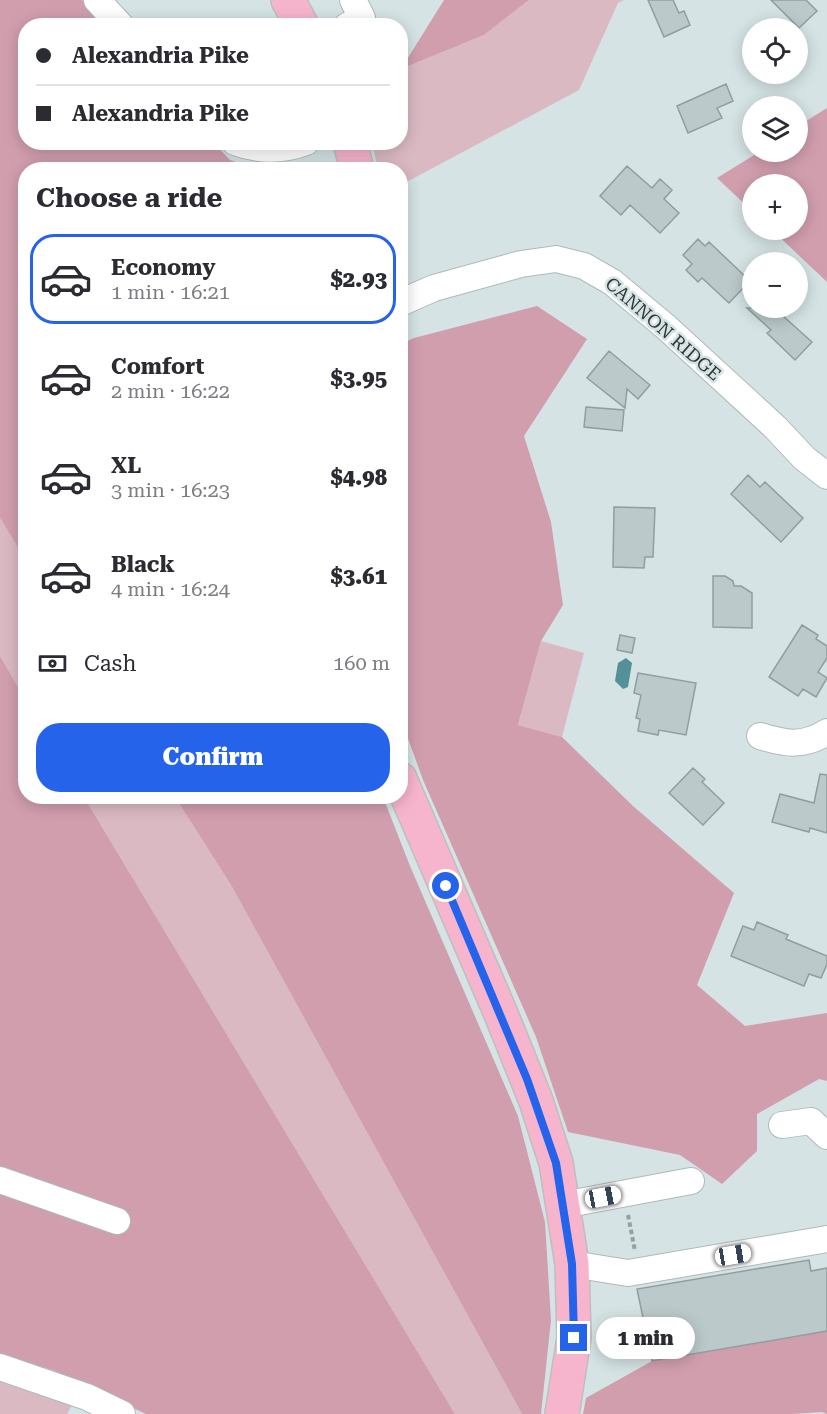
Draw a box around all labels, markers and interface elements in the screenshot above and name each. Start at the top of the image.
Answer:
map controls [742,18,808,318]
button: locate [742,18,808,84]
text: Alexandria Pike [72,43,249,68]
button: layers [742,96,808,162]
text: Alexandria Pike [72,101,249,126]
button: + [742,174,808,240]
text: Choose a ride [36,182,222,214]
icon: car [39,252,93,306]
button: − [742,252,808,318]
text: Economy [111,255,215,280]
text: $2.93 [330,267,387,292]
street label: CANNON RIDGE [601,273,725,384]
text: 1 min · 16:21 [111,280,230,304]
icon: car [39,351,93,405]
text: Comfort [111,354,204,379]
text: $3.95 [330,366,387,391]
text: 2 min · 16:22 [111,379,230,403]
icon: car [39,450,93,504]
text: XL [111,453,141,478]
text: $4.98 [330,465,387,490]
text: 3 min · 16:23 [111,478,230,502]
icon: car [39,549,93,603]
text: Black [111,552,175,577]
text: $3.61 [330,564,387,589]
text: 4 min · 16:24 [111,577,230,601]
icon: cash [36,647,69,680]
text: Cash [84,651,136,676]
text: 160 m [333,651,390,675]
button: Confirm [36,723,390,792]
route start [432,872,459,899]
car [584,1185,622,1209]
car [714,1243,752,1267]
callout: 1 min [595,1317,694,1359]
route end [560,1324,587,1351]
text: 1 min [617,1326,674,1350]

